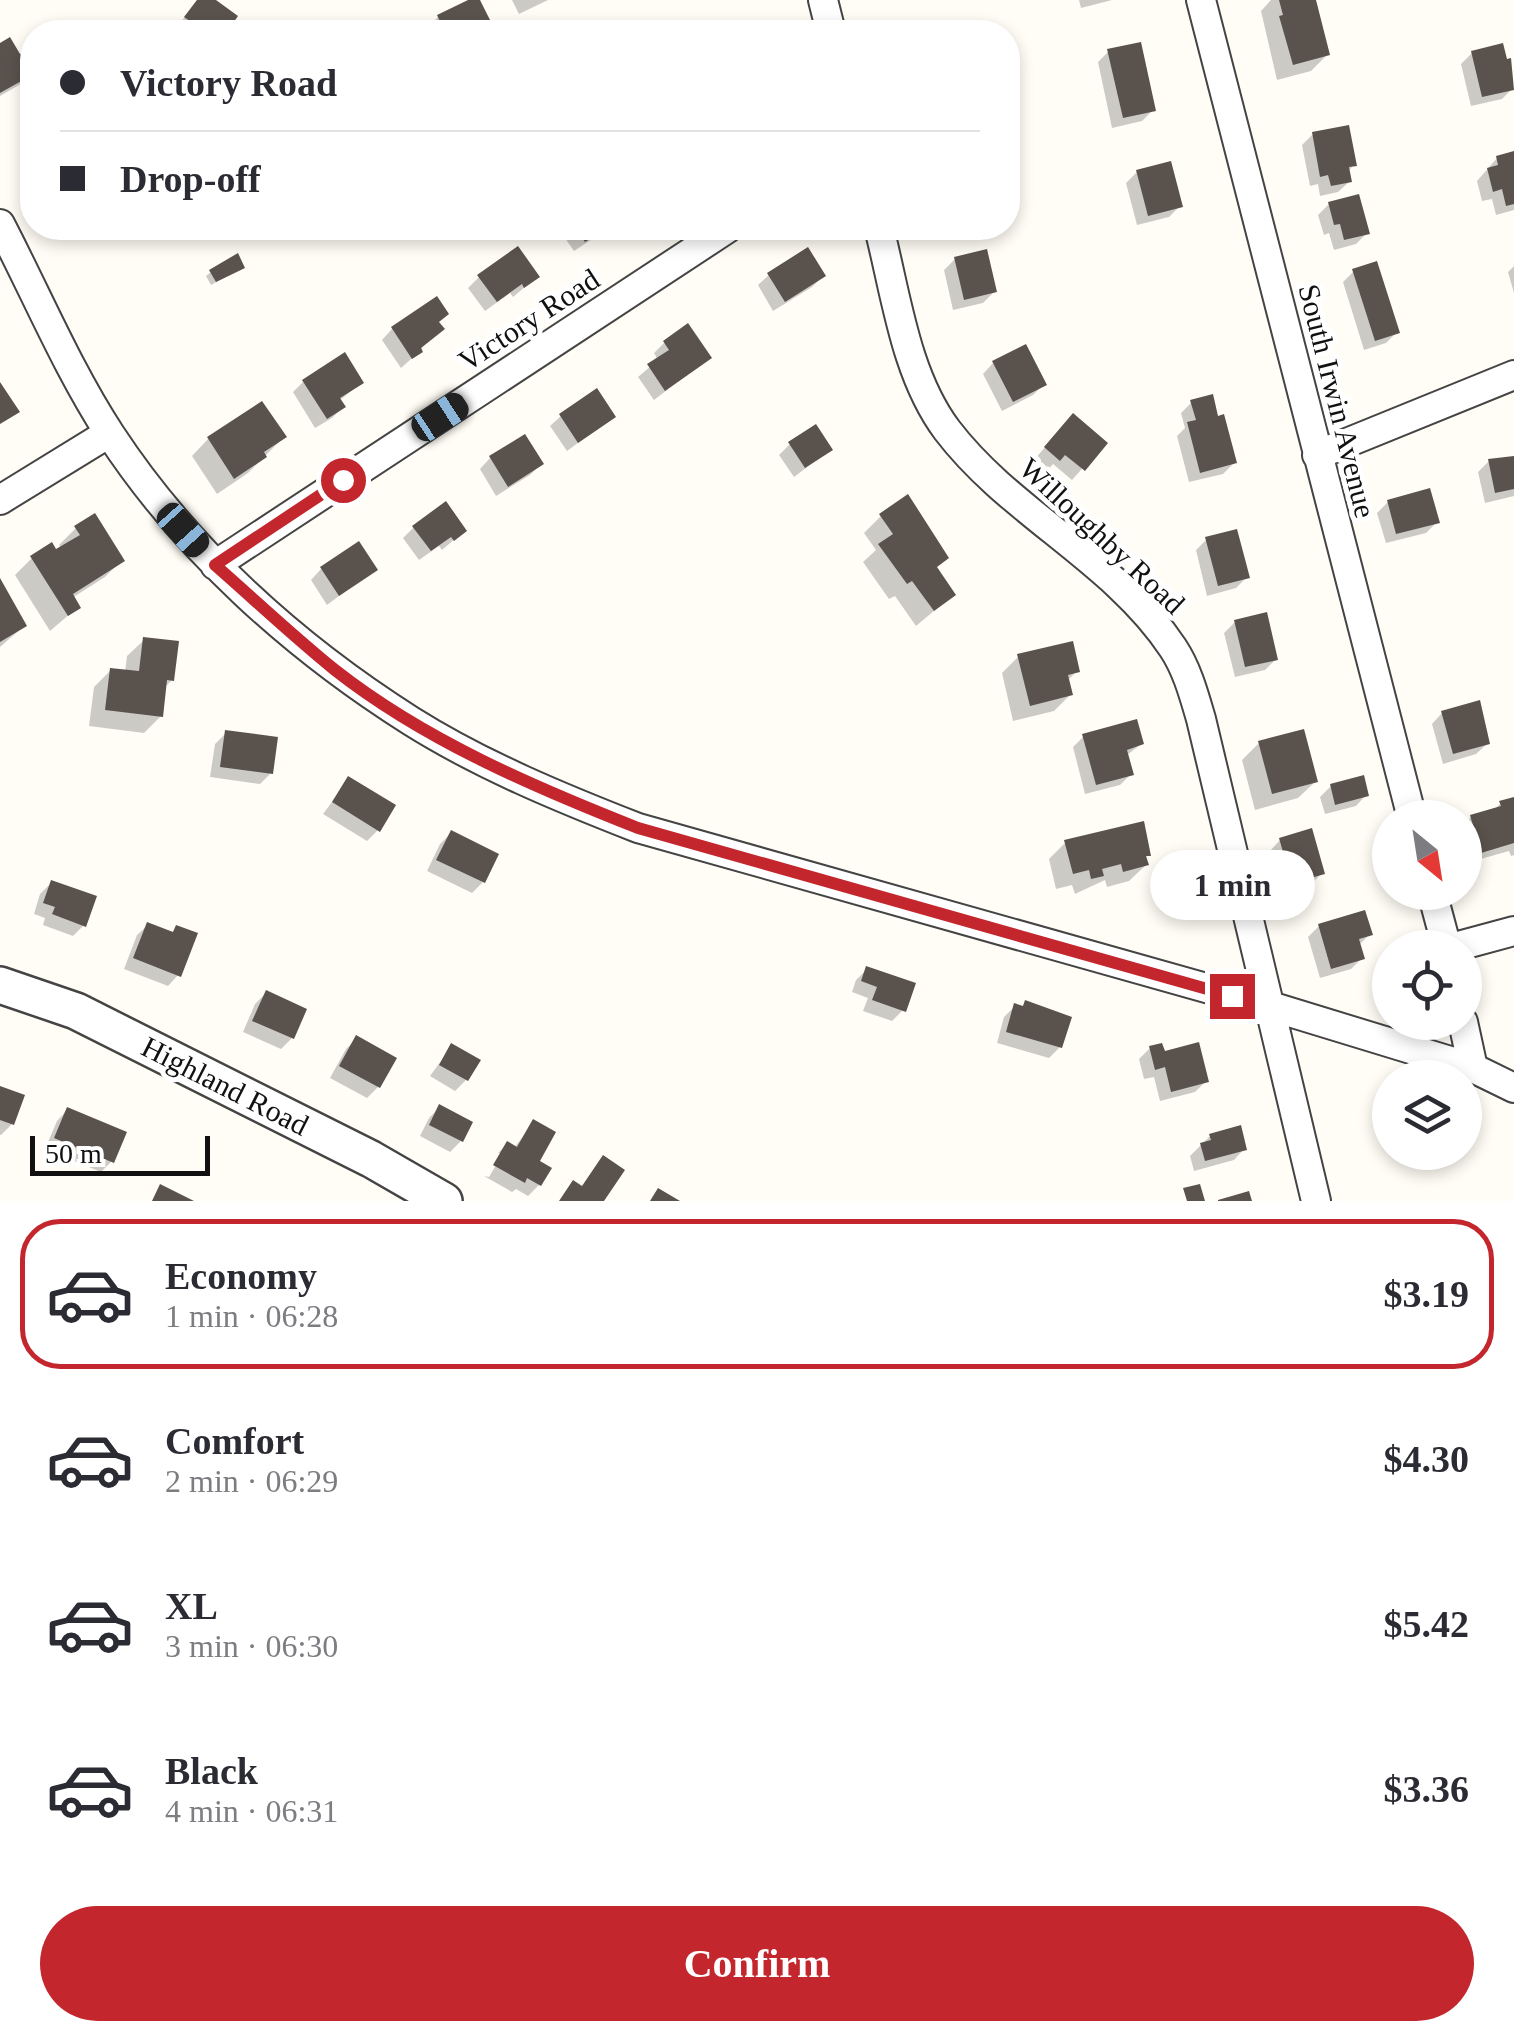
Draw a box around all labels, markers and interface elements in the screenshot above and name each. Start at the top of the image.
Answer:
text: Victory Road [120,62,337,104]
text: Drop-off [120,158,261,200]
street label: Victory Road [452,262,605,377]
street label: South Irwin Avenue [1293,281,1382,521]
car [407,388,473,446]
street label: Willoughby Road [1013,451,1191,620]
route start [321,458,366,503]
car [152,498,214,562]
north arrow [1372,800,1482,910]
map controls [1372,800,1482,1170]
callout: 1 min [1150,851,1314,921]
text: 1 min [1194,867,1271,903]
button: locate [1372,930,1482,1040]
route end [1210,974,1255,1019]
street label: Highland Road [136,1029,314,1142]
button: layers [1372,1060,1482,1170]
scale bar [30,1131,210,1176]
text: 50 m [45,1138,102,1169]
icon: car [45,1249,135,1339]
text: Economy [165,1255,317,1297]
text: $3.19 [1384,1273,1469,1315]
text: 1 min · 06:28 [165,1298,338,1334]
icon: car [45,1414,135,1504]
text: Comfort [165,1420,304,1462]
text: $4.30 [1384,1438,1469,1480]
text: 2 min · 06:29 [165,1463,338,1499]
icon: car [45,1579,135,1669]
text: XL [165,1585,218,1627]
text: $5.42 [1384,1603,1469,1645]
text: 3 min · 06:30 [165,1628,338,1664]
icon: car [45,1744,135,1834]
text: Black [165,1750,258,1792]
text: $3.36 [1384,1768,1469,1810]
text: 4 min · 06:31 [165,1793,338,1829]
button: Confirm [40,1906,1474,2021]

